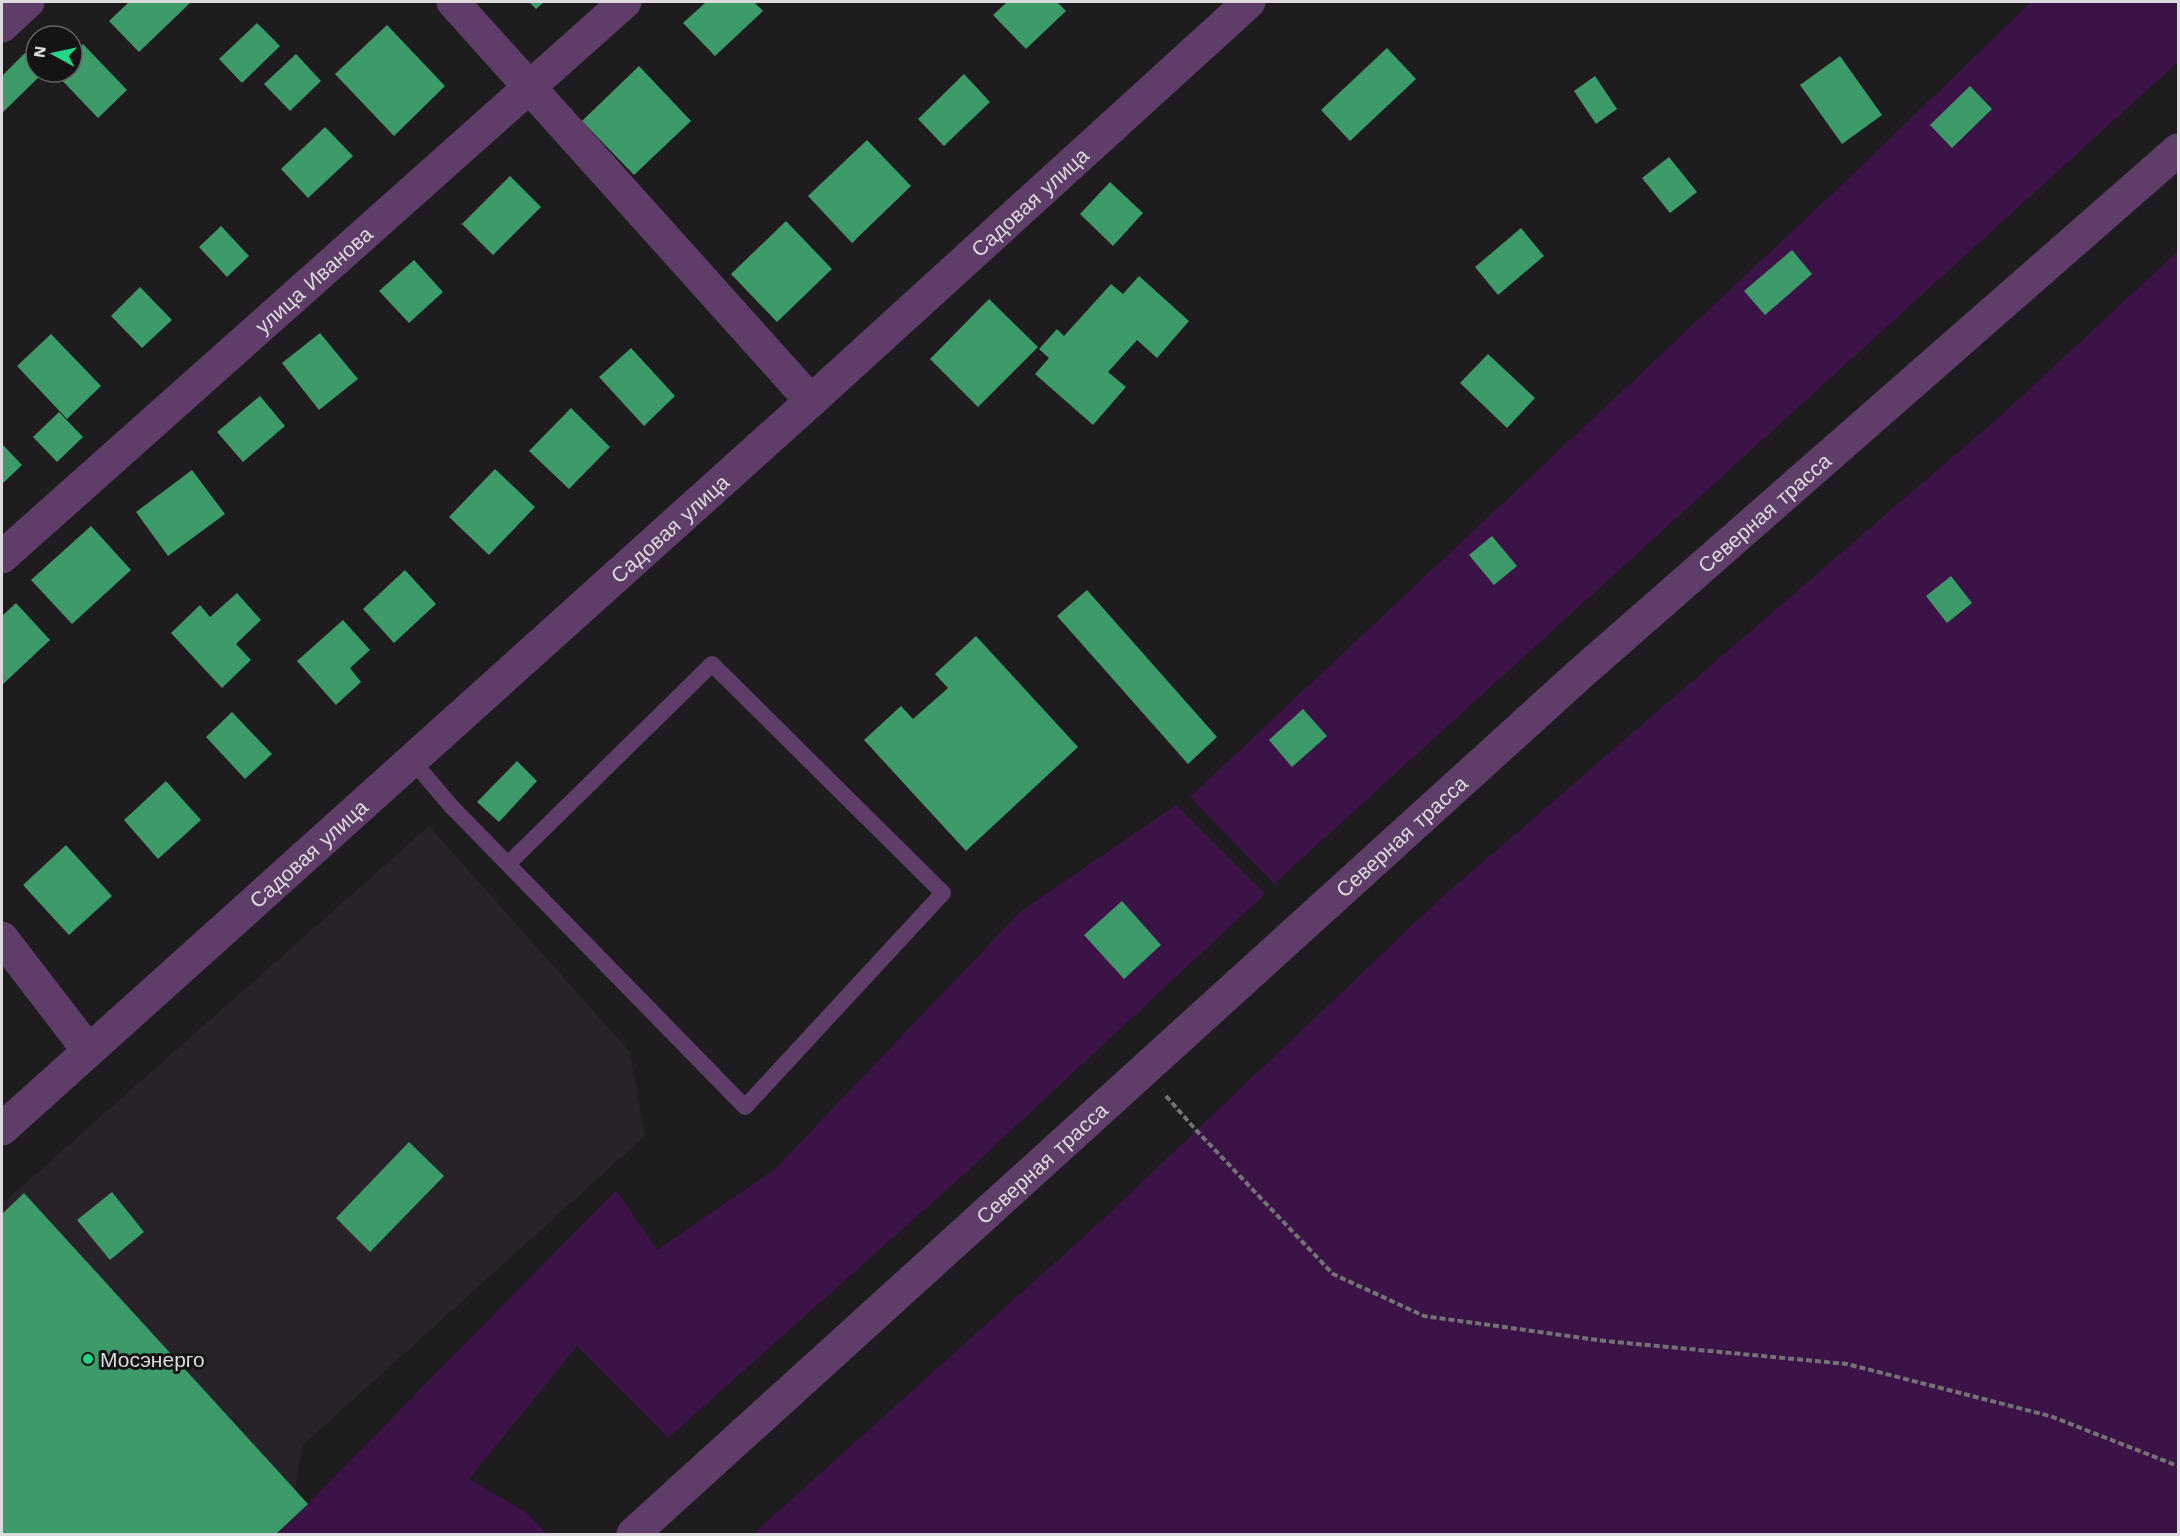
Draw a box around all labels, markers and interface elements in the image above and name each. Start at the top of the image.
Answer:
north arrow [24,24,84,84]
text: N [29,45,50,59]
street label: Садовая улица [966,142,1094,262]
street label: улица Иванова [250,221,377,338]
street label: Северная трасса [1692,447,1836,578]
street label: Садовая улица [605,469,734,588]
street label: Северная трасса [1331,770,1472,902]
street label: Садовая улица [244,794,373,913]
street label: Северная трасса [971,1097,1113,1229]
place label: Мосэнерго [100,1347,205,1372]
marker: Мосэнерго [81,1352,95,1366]

